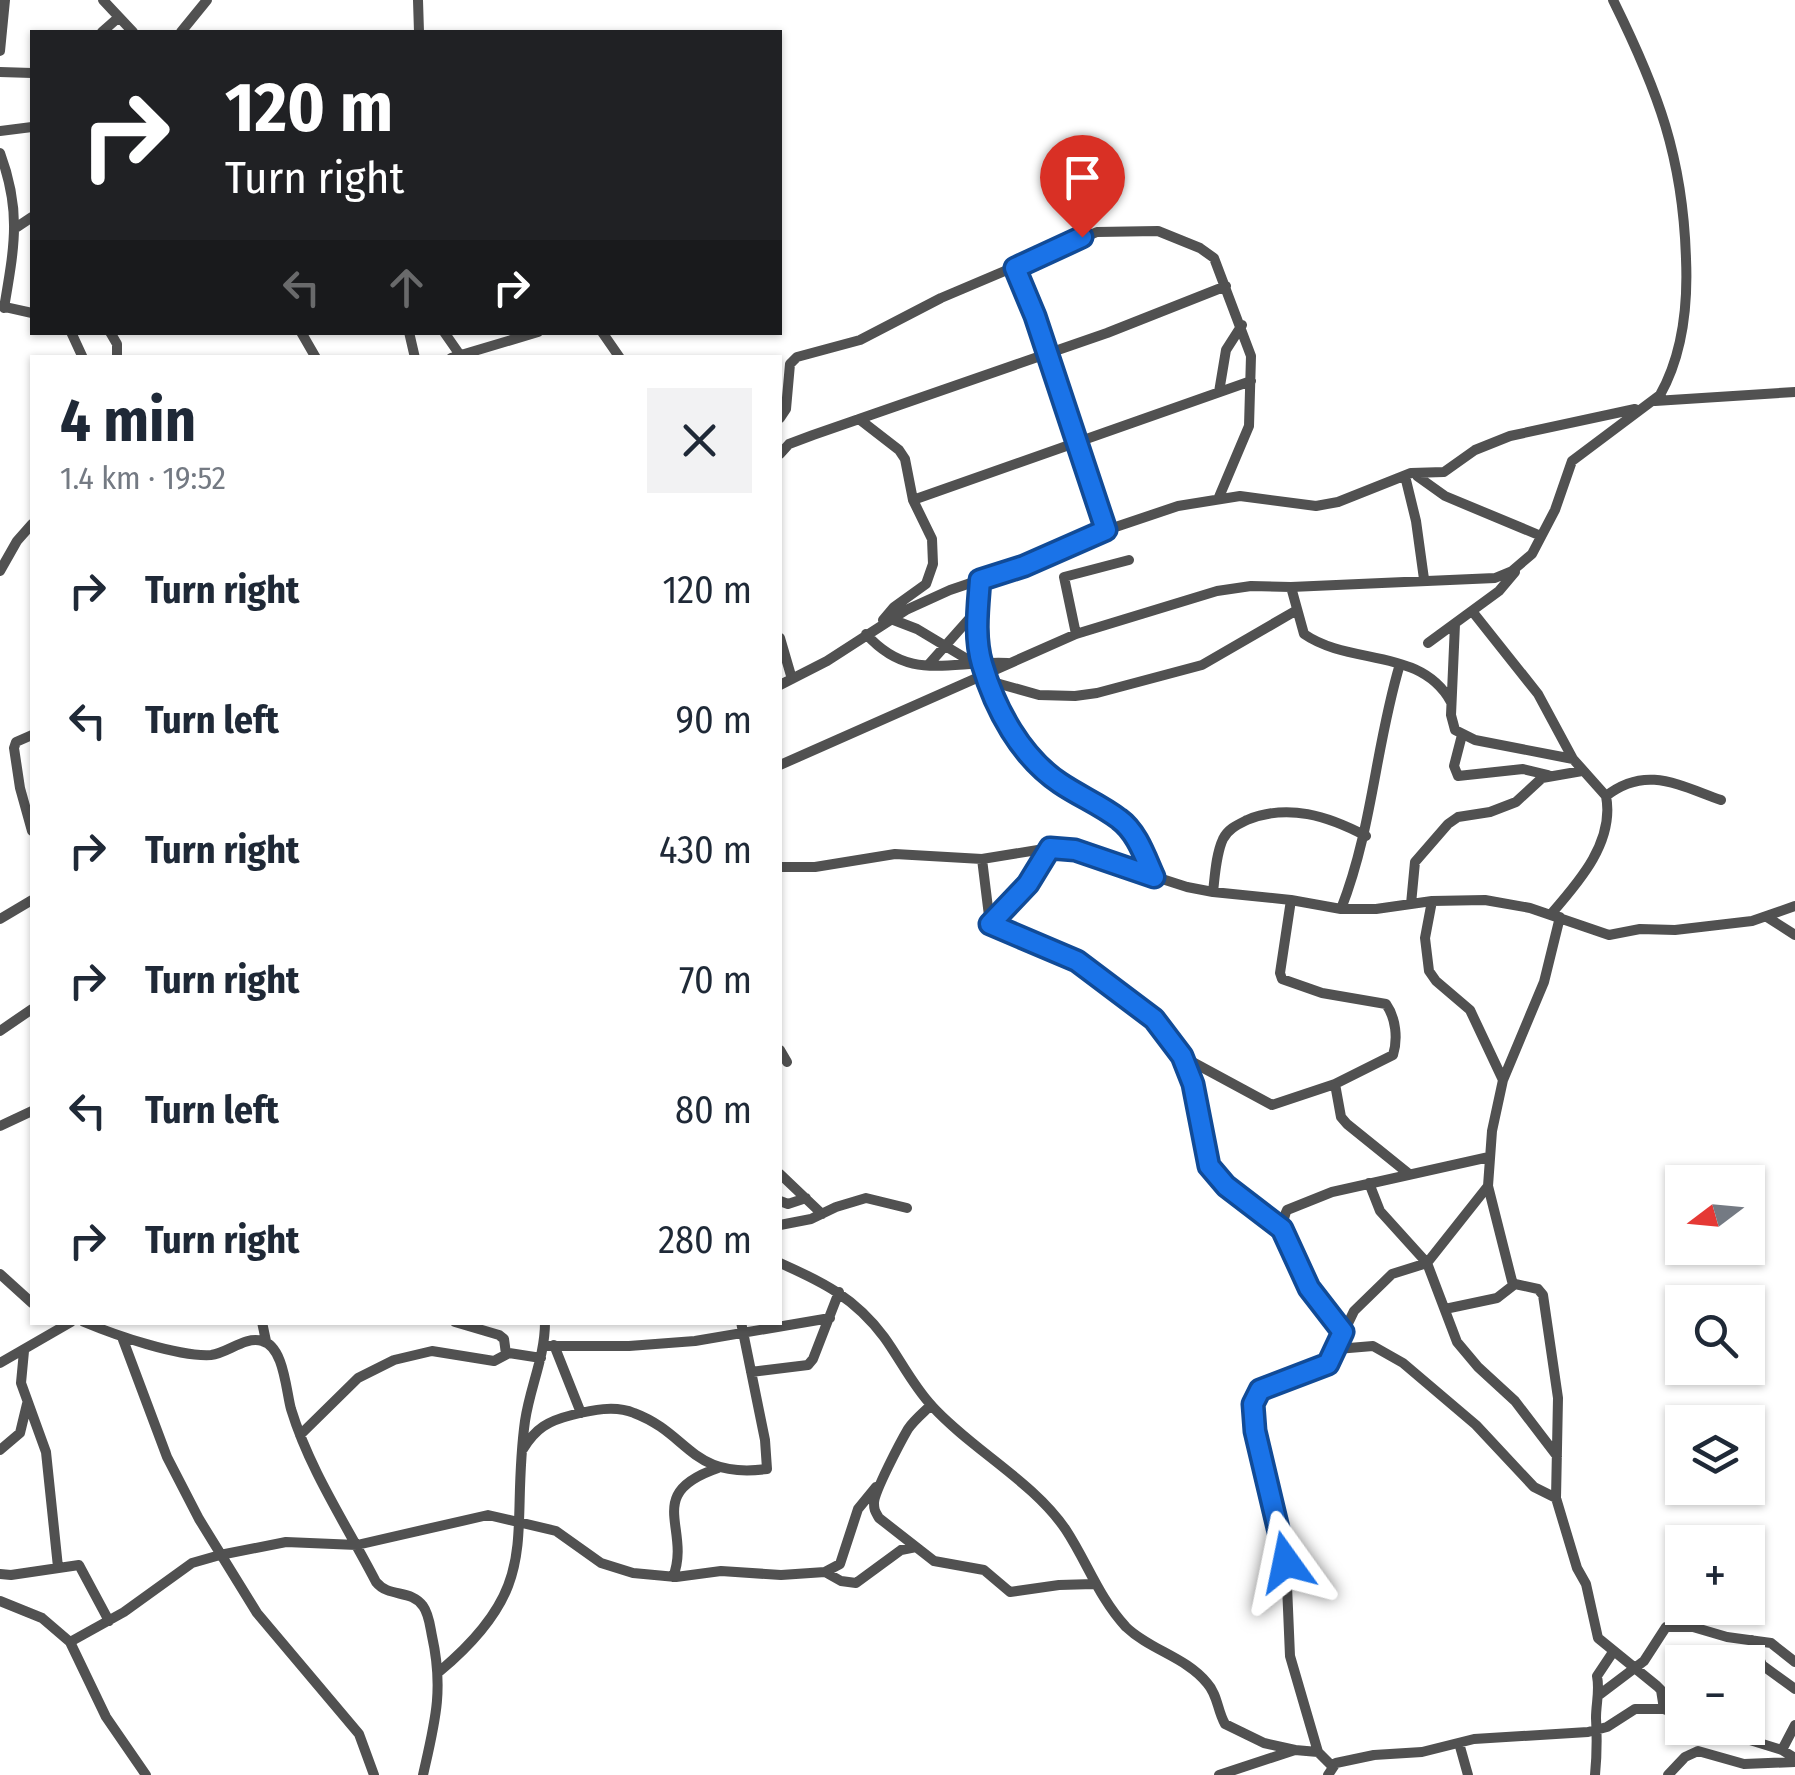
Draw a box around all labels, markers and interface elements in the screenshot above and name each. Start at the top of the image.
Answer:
text: 120 m [225,66,393,150]
icon: right [60,70,190,200]
pin [1040,135,1125,238]
icon: arrive [1055,150,1110,205]
text: Turn right [225,151,404,205]
icon: left [274,260,329,315]
icon: ahead [379,260,434,315]
icon: right [484,260,539,315]
text: 4 min [60,385,196,457]
button: close [647,388,752,493]
text: 1.4 km · 19:52 [60,459,226,497]
icon: right [60,563,115,618]
text: Turn right [145,567,299,613]
text: 120 m [662,567,752,613]
icon: left [60,693,115,748]
text: Turn left [145,697,279,743]
text: 90 m [676,697,752,743]
icon: right [60,823,115,878]
text: Turn right [145,827,299,873]
text: 430 m [659,827,752,873]
icon: right [60,953,115,1008]
text: Turn right [145,957,299,1003]
text: 70 m [679,957,752,1003]
icon: left [60,1083,115,1138]
text: Turn left [145,1087,279,1133]
text: 80 m [675,1087,752,1133]
north arrow [1665,1165,1765,1265]
map controls [1665,1165,1765,1745]
icon: right [60,1213,115,1268]
text: Turn right [145,1217,299,1263]
text: 280 m [658,1217,752,1263]
button: search [1665,1285,1765,1385]
button: layers [1665,1405,1765,1505]
position arrow [1234,1510,1338,1614]
button: + [1665,1525,1765,1625]
button: − [1665,1645,1765,1745]

